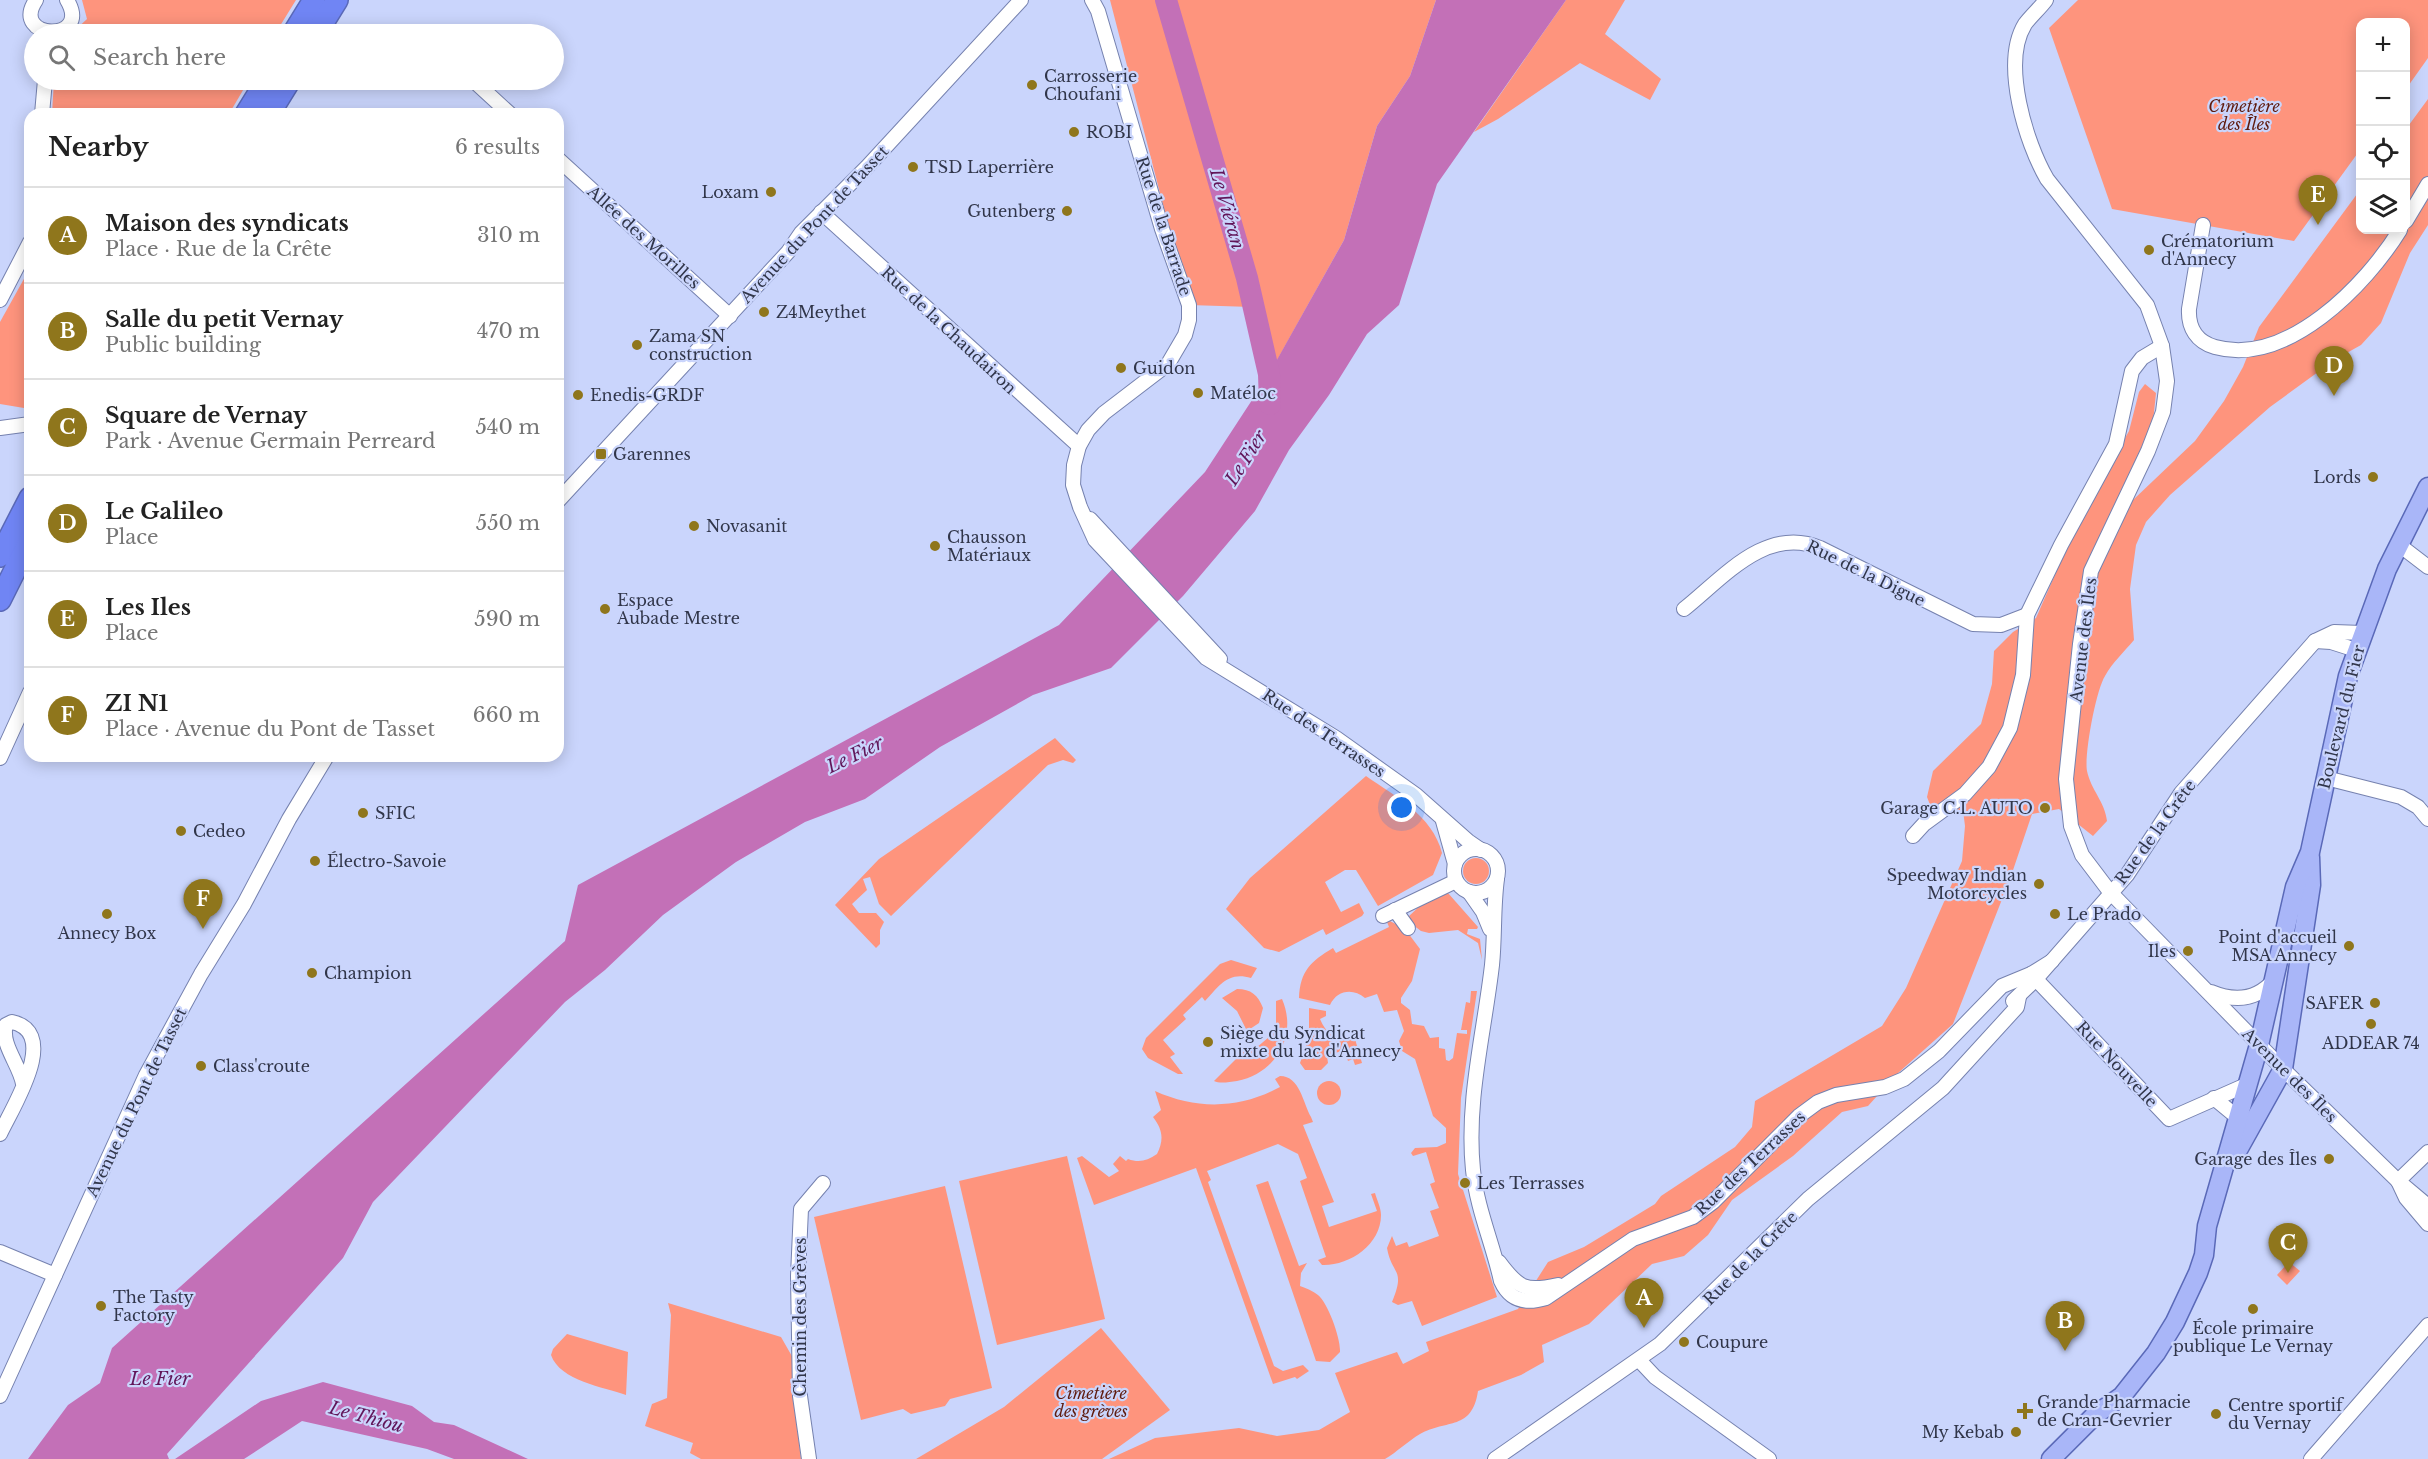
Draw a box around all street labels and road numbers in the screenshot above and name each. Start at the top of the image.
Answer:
street label: Avenue du Pont de Tasset [735,141,892,308]
street label: Rue de la Barrade [1132,154,1196,298]
street label: Allée des Morilles [583,180,705,293]
street label: Rue de la Chaudairon [877,262,1021,398]
street label: Rue de la Digue [1804,536,1928,610]
street label: Avenue des Îles [2065,576,2101,705]
street label: Boulevard du Fier [2313,642,2369,791]
street label: Rue des Terrasses [1259,685,1389,781]
street label: Rue de la Crête [2110,776,2200,888]
street label: Avenue du Pont de Tasset [81,1004,191,1201]
street label: Rue Nouvelle [2072,1017,2162,1111]
street label: Avenue des Îles [2238,1023,2341,1126]
street label: Rue des Terrasses [1691,1107,1809,1219]
street label: Rue de la Crête [1699,1207,1801,1309]
street label: Chemin des Grèves [790,1237,810,1397]

